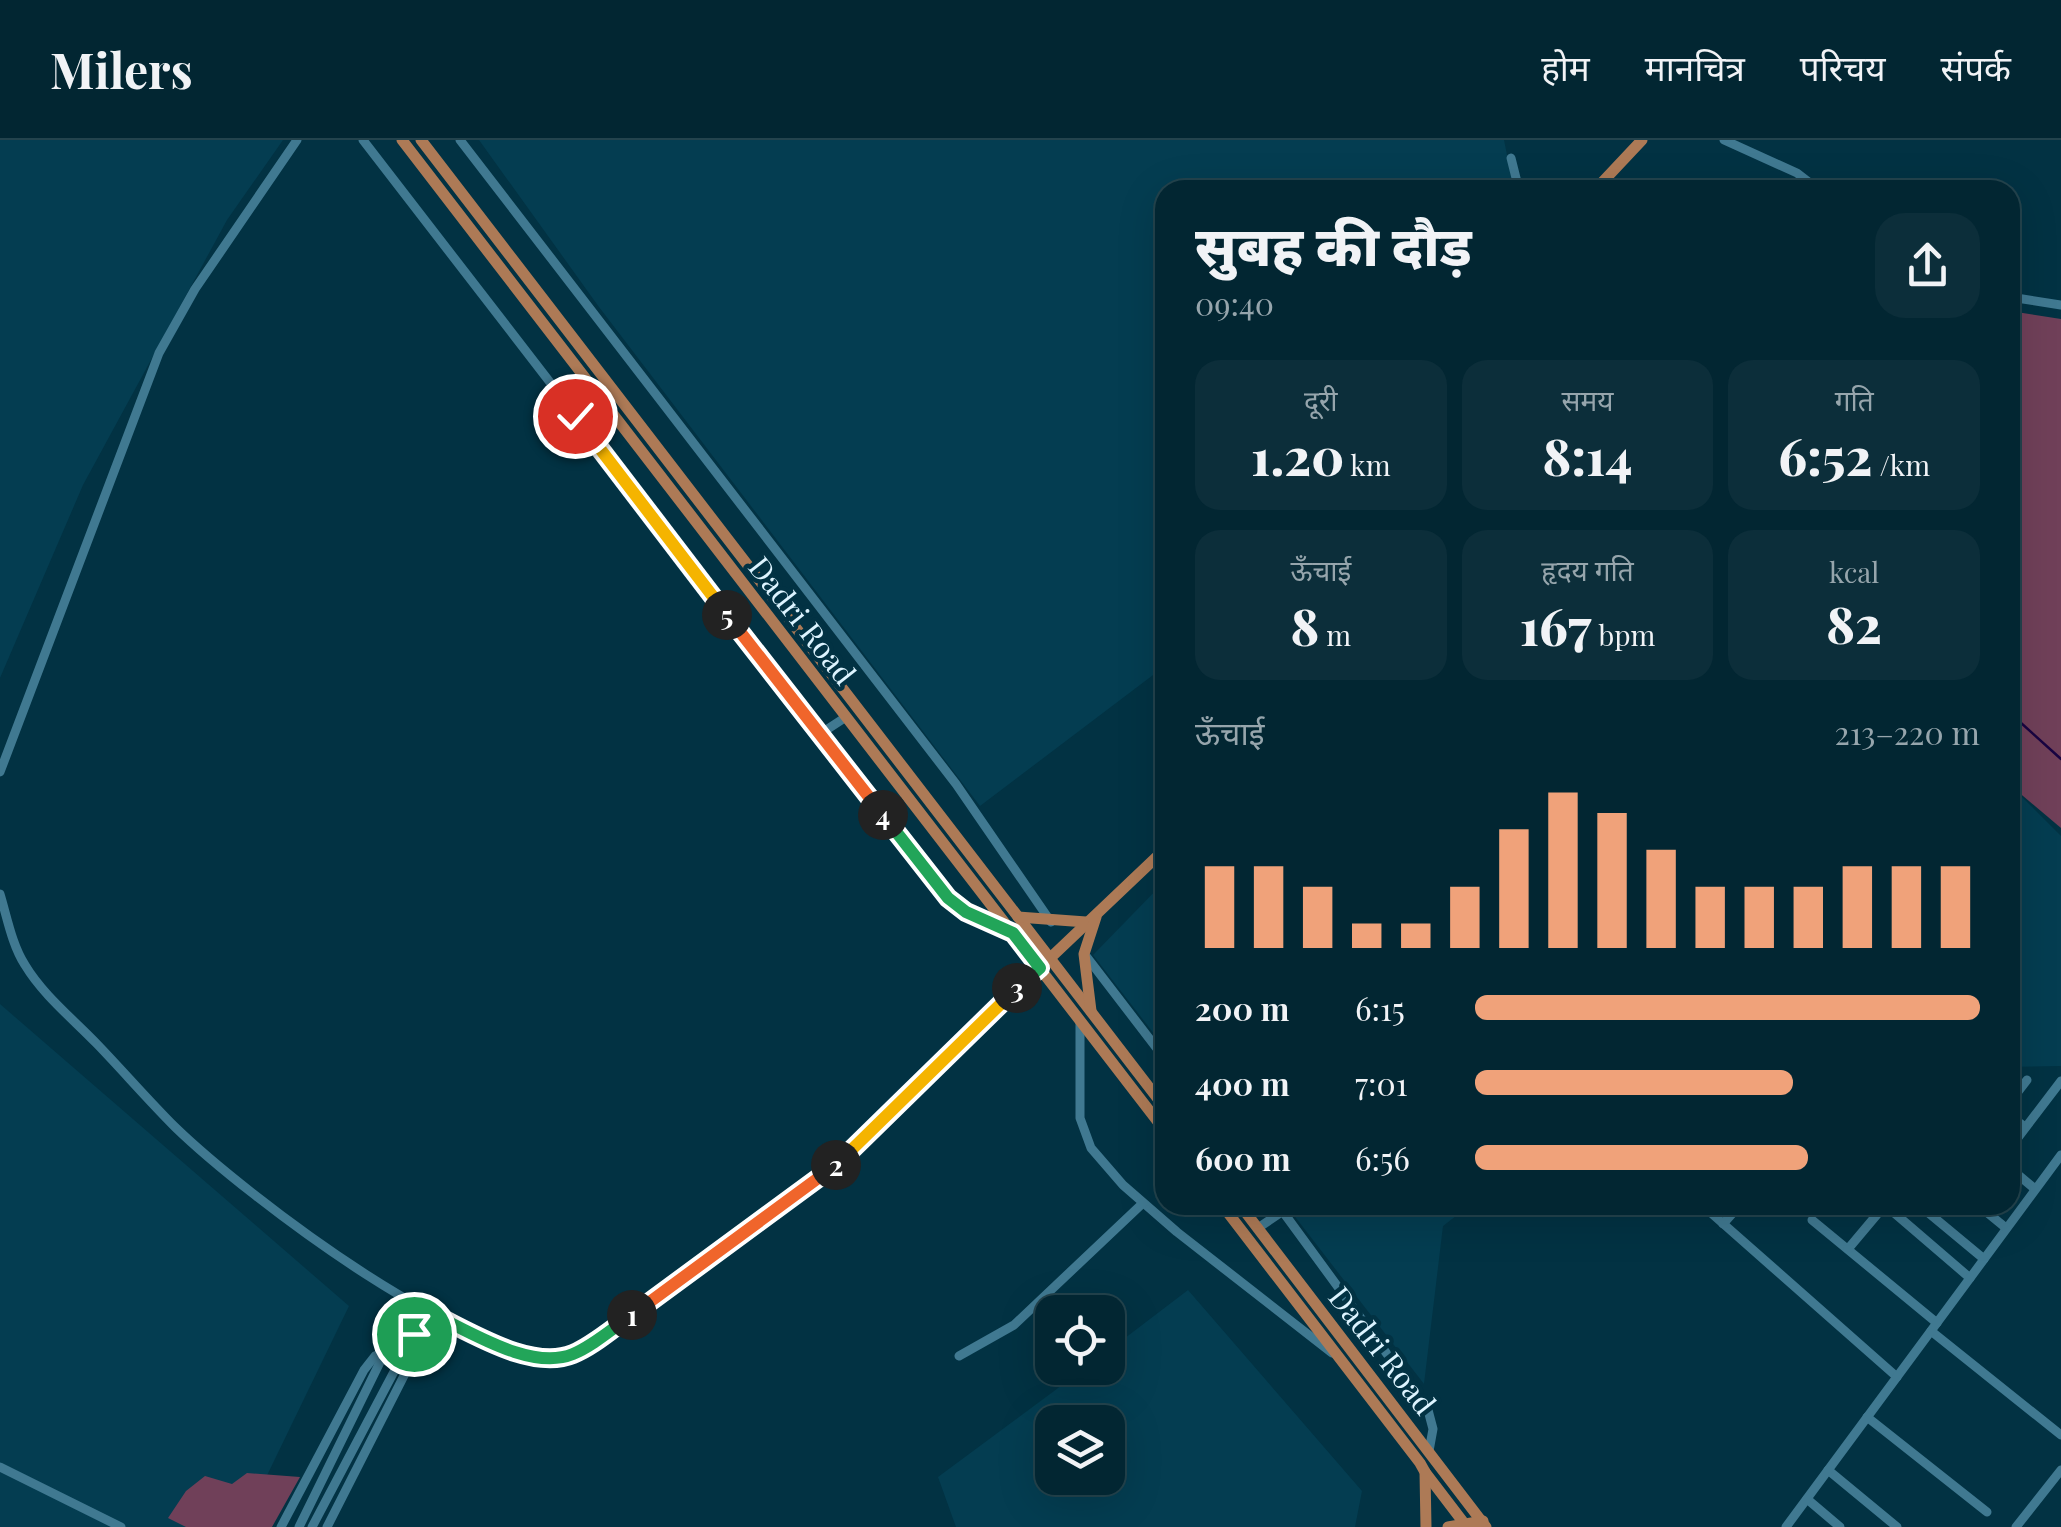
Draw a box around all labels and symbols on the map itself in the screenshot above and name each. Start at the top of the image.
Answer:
pin [533,374,618,459]
street label: Dadri Road [741,548,865,692]
pin: 5 [702,590,752,640]
pin: 4 [858,790,908,840]
pin: 3 [992,963,1042,1013]
pin: 2 [811,1140,861,1190]
street label: Dadri Road [1321,1278,1445,1422]
pin: 1 [607,1290,657,1340]
pin [372,1292,457,1377]

